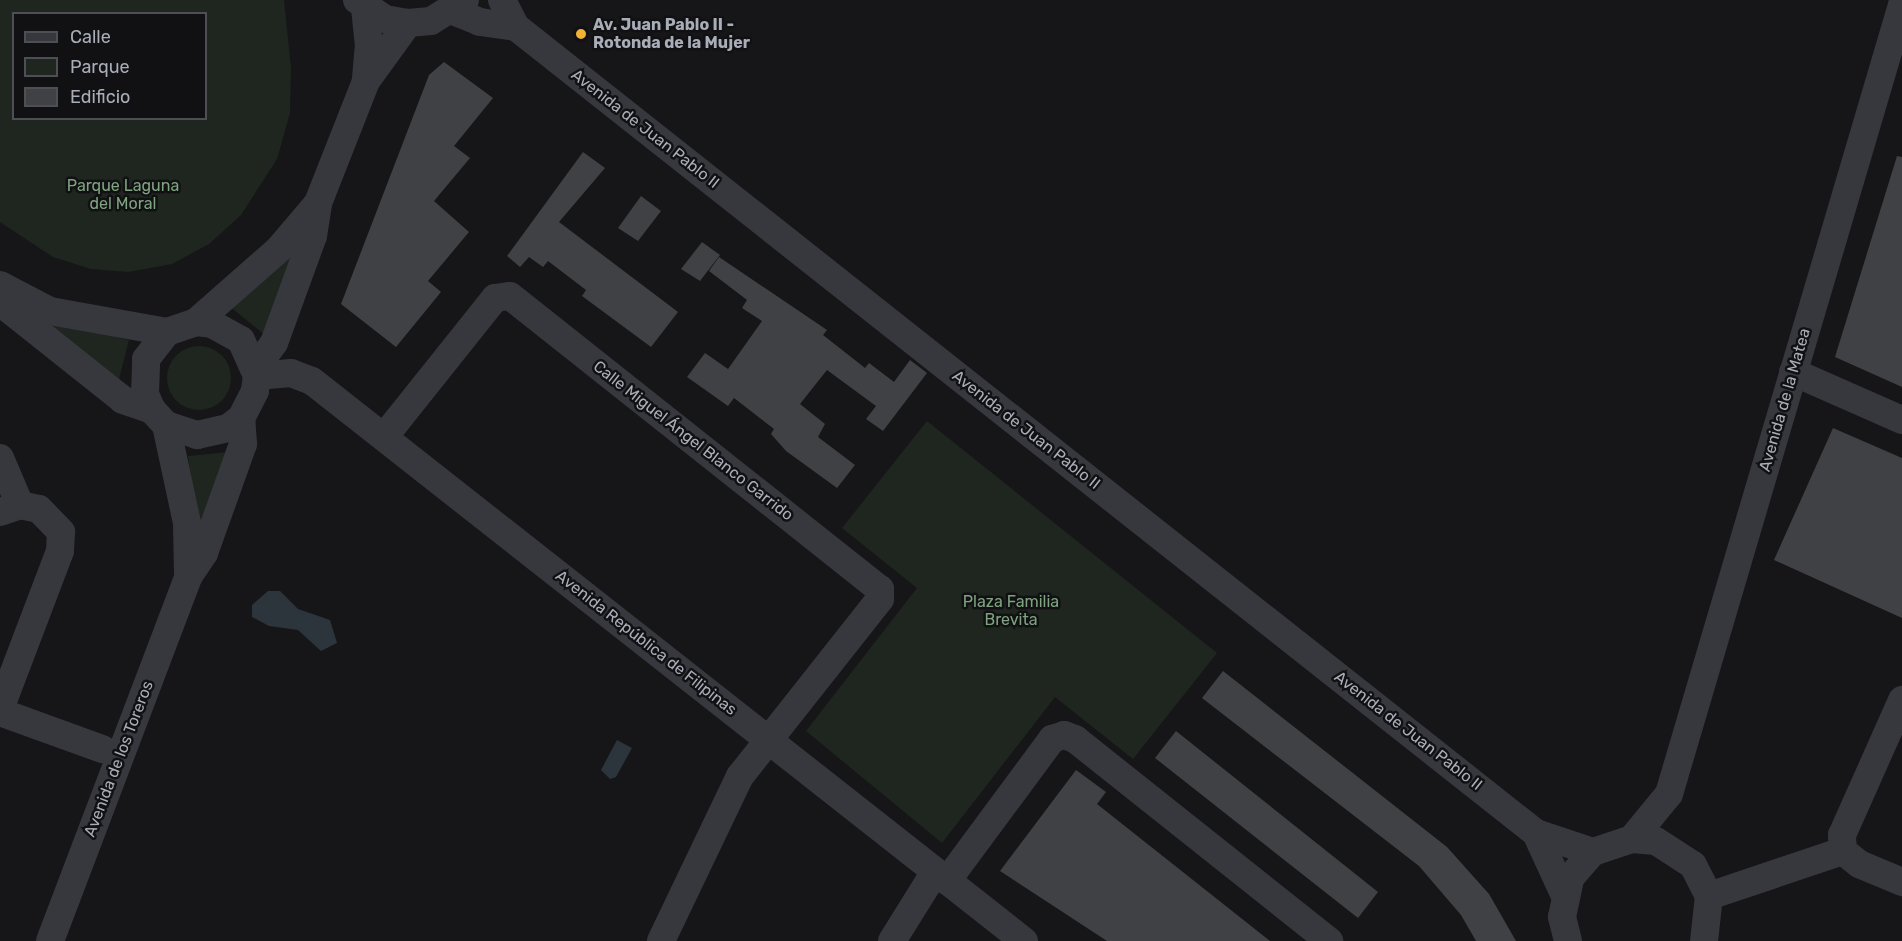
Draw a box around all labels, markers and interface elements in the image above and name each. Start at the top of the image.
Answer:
legend [12,12,207,120]
place label: Av. Juan Pablo II - Rotonda de la Mujer [593,15,750,53]
text: Calle [70,26,111,48]
marker: Av. Juan Pablo II - Rotonda de la Mujer [574,27,588,41]
text: Parque [70,56,130,78]
street label: Avenida de Juan Pablo II [567,65,723,193]
text: Edificio [70,86,130,108]
park label: Parque Laguna del Moral [67,176,179,214]
street label: Avenida de la Matea [1755,326,1815,474]
street label: Calle Miguel Ángel Blanco Garrido [589,357,797,525]
street label: Avenida de Juan Pablo II [948,366,1104,494]
street label: Avenida República de Filipinas [552,566,740,720]
park label: Plaza Familia Brevita [963,592,1059,630]
street label: Avenida de Juan Pablo II [1330,667,1486,795]
street label: Avenida de los Toreros [80,678,158,840]

